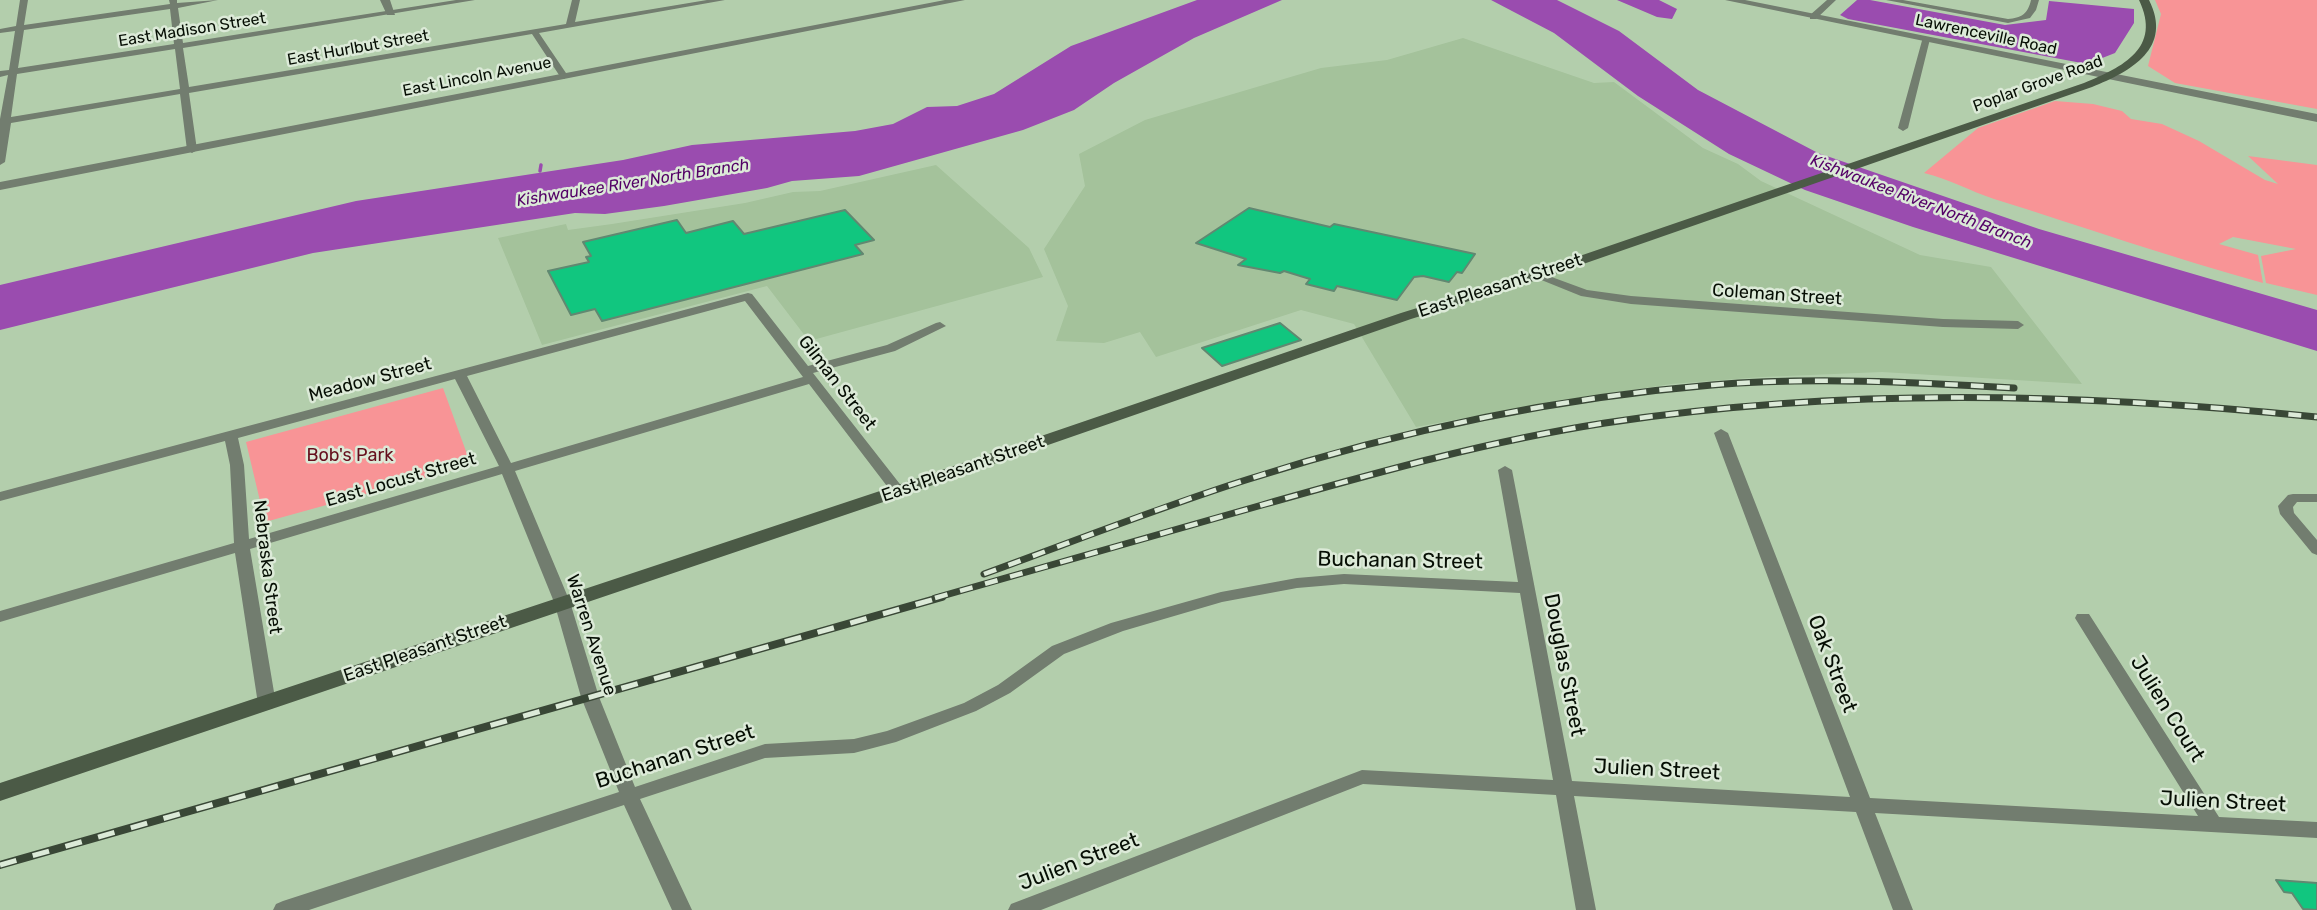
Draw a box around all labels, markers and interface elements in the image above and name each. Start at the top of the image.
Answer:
street label: East Madison Street [117,9,267,51]
street label: Lawrenceville Road [1914,11,2058,59]
street label: East Hurlbut Street [286,26,430,70]
street label: Poplar Grove Road [1971,52,2105,116]
street label: East Lincoln Avenue [401,53,553,101]
water label: Kishwaukee River North Branch [1808,151,2034,253]
water label: Kishwaukee River North Branch [515,155,751,211]
street label: East Pleasant Street [1415,249,1585,323]
street label: Coleman Street [1711,280,1843,310]
street label: Gilman Street [793,331,881,435]
street label: Meadow Street [306,353,434,407]
street label: East Pleasant Street [879,431,1047,507]
park label: Bob's Park [306,445,394,467]
street label: East Locust Street [323,448,479,512]
street label: Nebraska Street [248,499,286,635]
street label: Buchanan Street [1317,547,1483,575]
street label: Warren Avenue [561,572,621,698]
street label: Douglas Street [1538,591,1590,739]
street label: East Pleasant Street [341,611,509,687]
street label: Oak Street [1802,612,1862,716]
street label: Julien Court [2124,651,2210,767]
street label: Buchanan Street [592,719,758,795]
street label: Julien Street [1593,754,1721,786]
street label: Julien Street [2159,786,2287,818]
street label: Julien Street [1015,828,1143,896]

